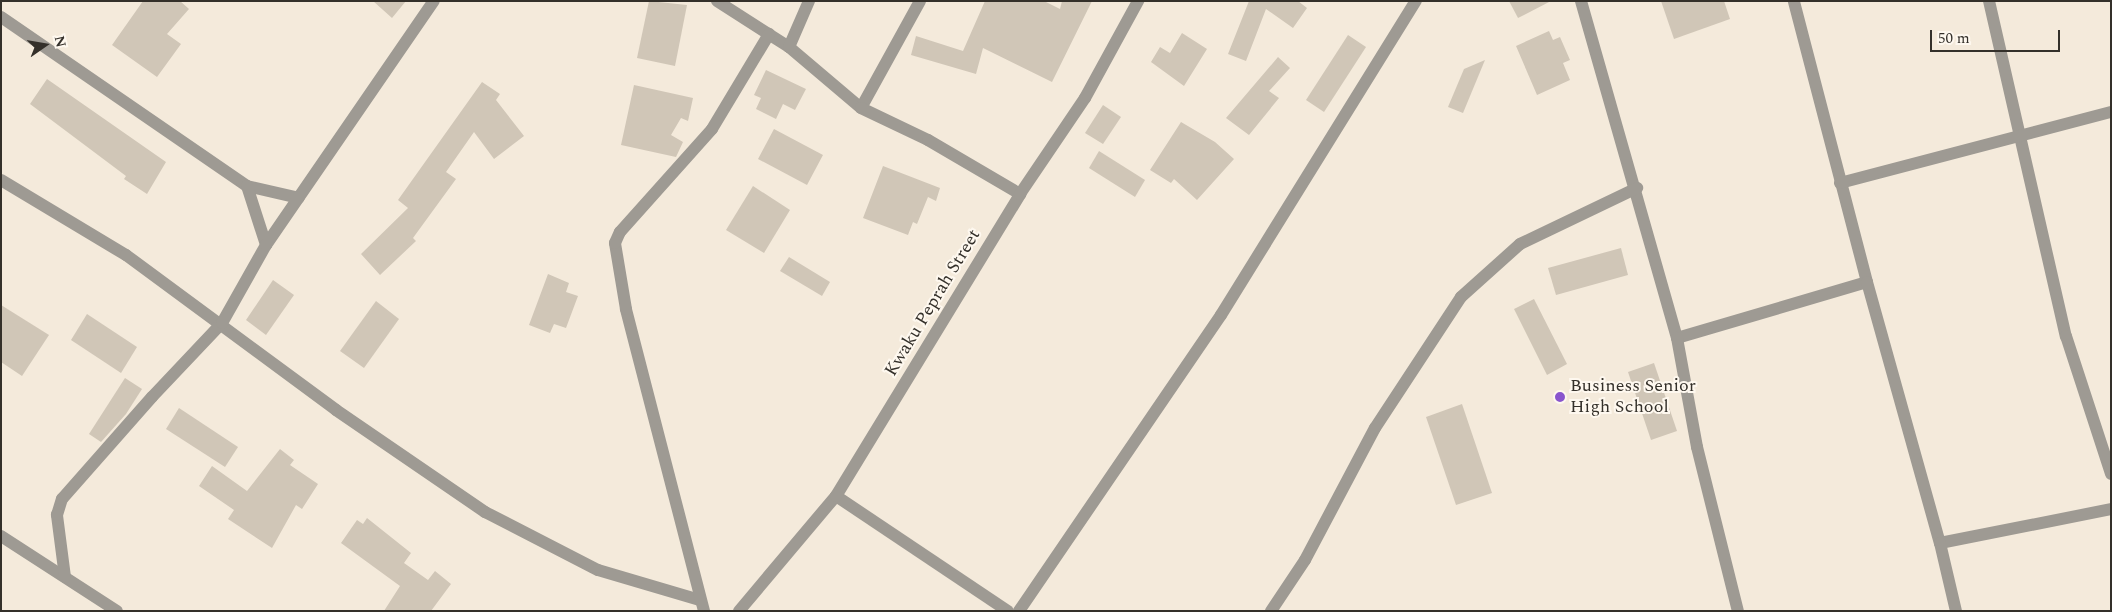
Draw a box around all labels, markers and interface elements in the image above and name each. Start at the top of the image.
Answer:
north arrow [20,20,70,70]
scale bar [1932,20,2062,52]
text: 50 m [1938,27,1970,50]
text: N [49,34,72,49]
street label: Kwaku Peprah Street [881,226,985,380]
place label: Business Senior High School [1570,376,1696,418]
marker: Business Senior High School [1554,391,1566,403]

